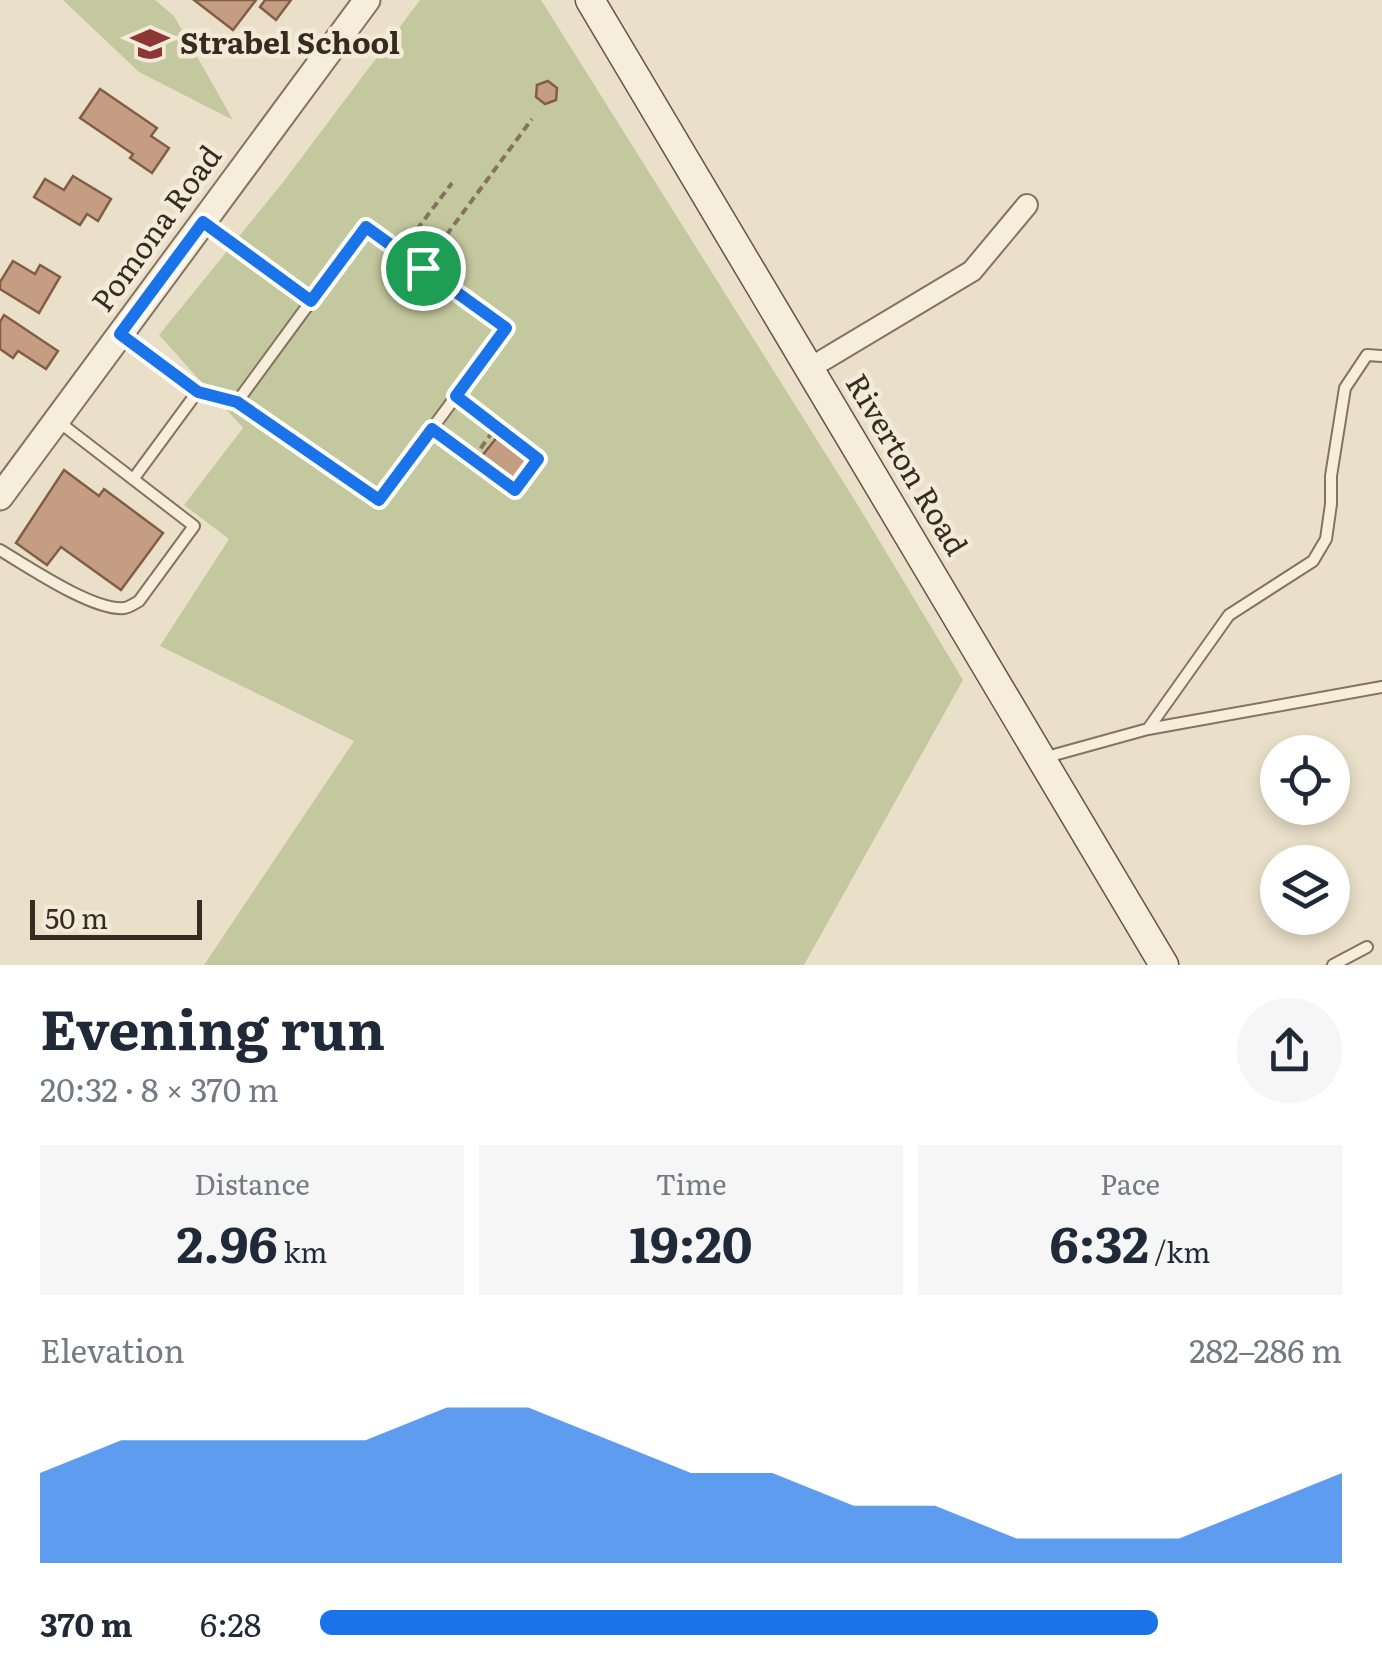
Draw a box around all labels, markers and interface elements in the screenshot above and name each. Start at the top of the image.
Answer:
place label: Strabel School [180,19,400,63]
school or university icon: Strabel School [129,23,171,65]
street label: Pomona Road [79,135,230,320]
pin [381,226,466,311]
icon: arrive [396,241,451,296]
street label: Riverton Road [837,364,980,563]
map controls [1260,735,1350,935]
button: locate [1260,735,1350,825]
button: layers [1260,845,1350,935]
scale bar [30,895,202,940]
text: 50 m [45,896,108,938]
text: Evening run [40,985,385,1067]
button: share [1237,998,1342,1103]
text: 20:32 · 8 × 370 m [40,1064,279,1112]
text: Distance [194,1162,310,1204]
text: Time [655,1162,727,1204]
text: Pace [1100,1162,1160,1204]
text: 2.96 [177,1204,278,1278]
text: 19:20 [629,1204,753,1278]
text: 6:32 [1050,1204,1149,1278]
text: km [278,1230,328,1272]
text: /km [1149,1230,1210,1272]
text: Elevation [40,1325,185,1373]
text: 282–286 m [1189,1325,1342,1373]
text: 370 m [40,1599,133,1647]
text: 6:28 [200,1599,261,1647]

